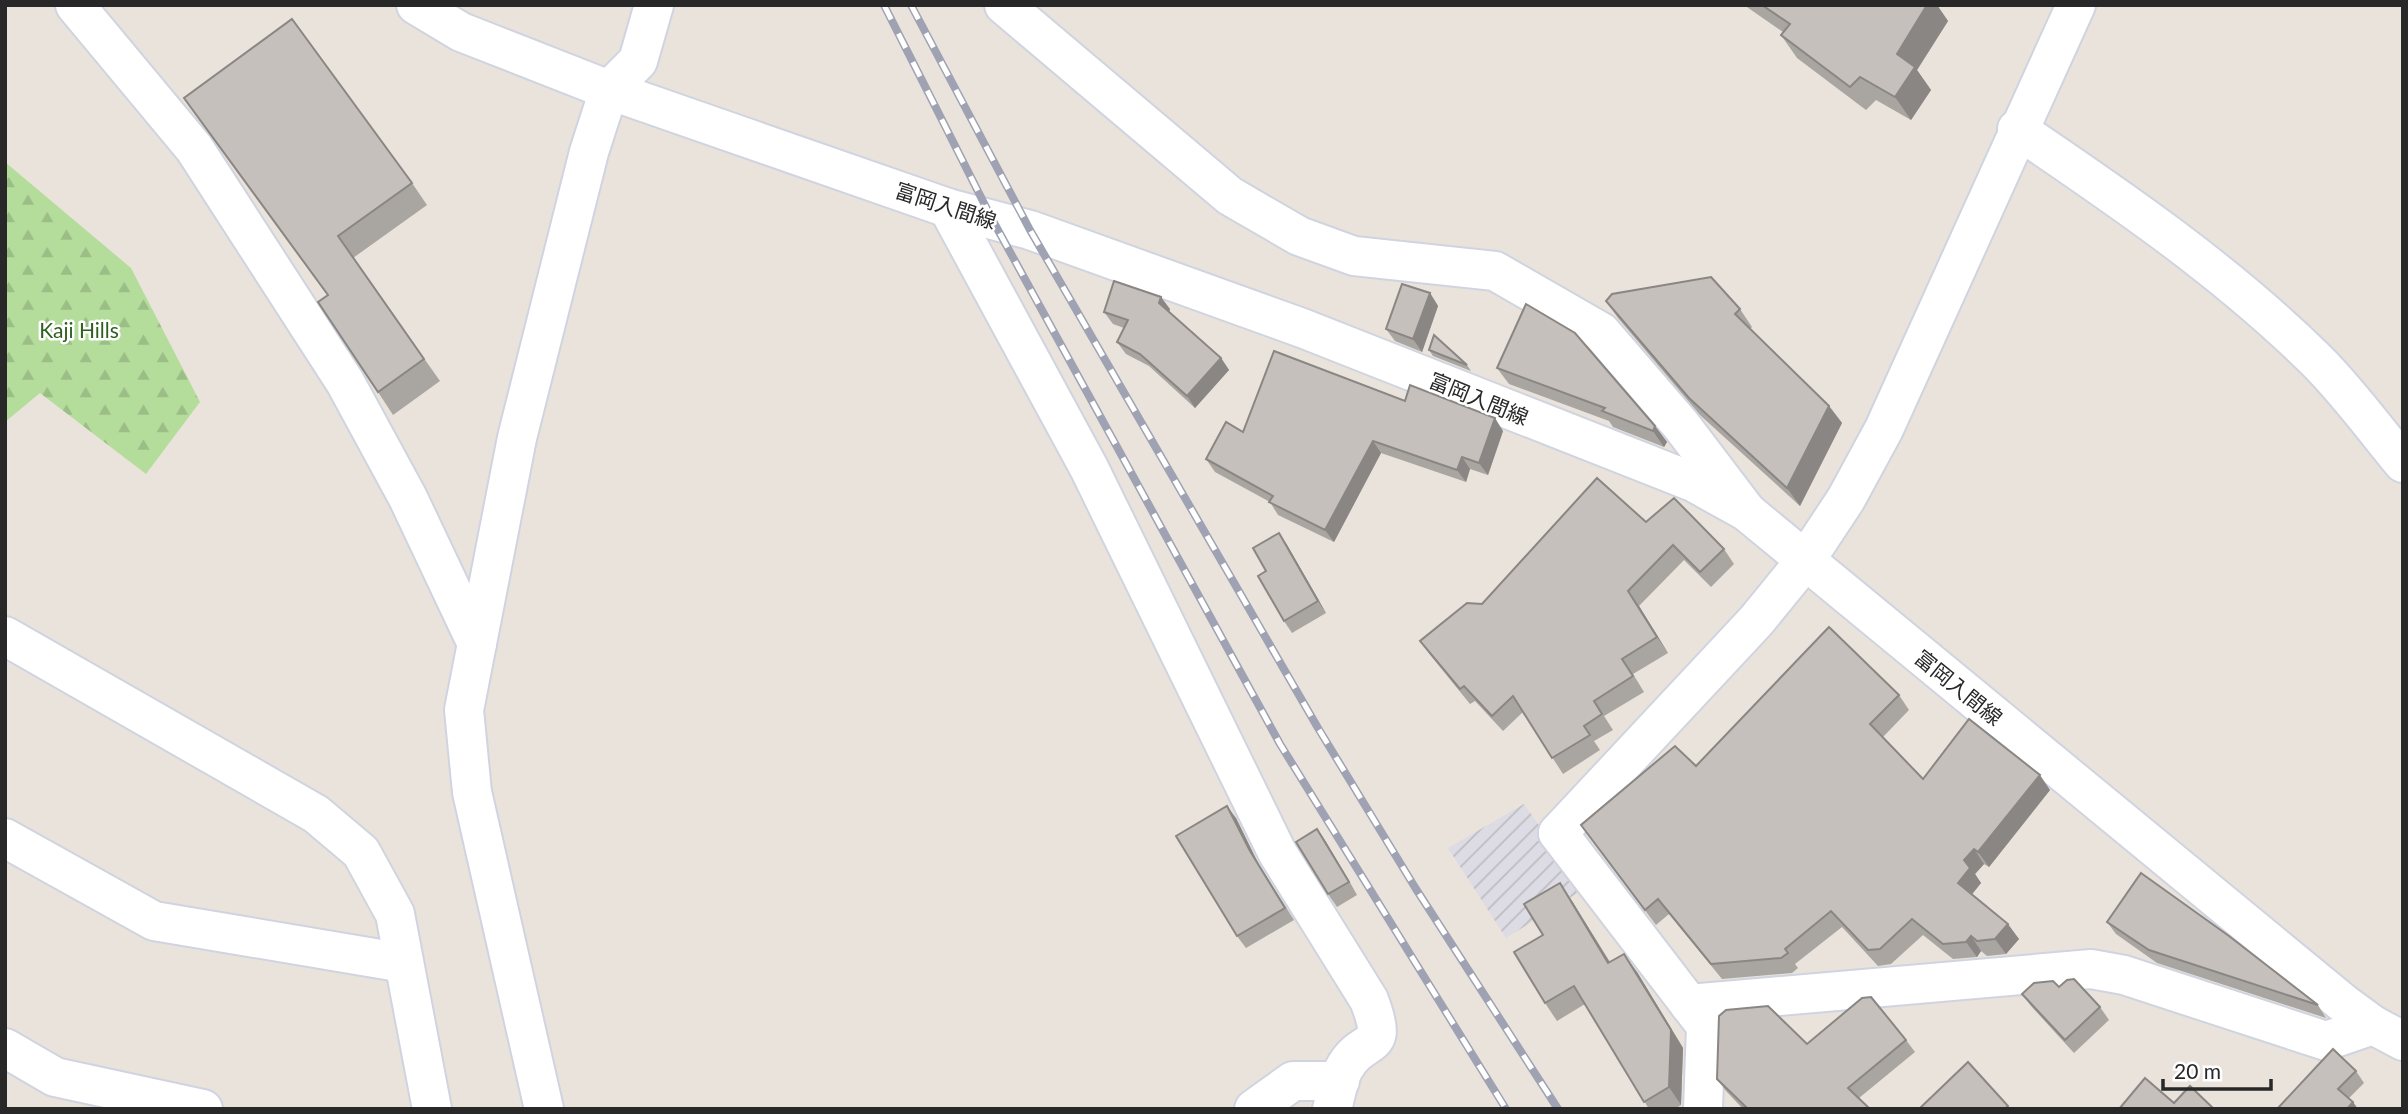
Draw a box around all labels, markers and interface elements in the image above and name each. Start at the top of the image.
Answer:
street label: 富岡入間線 [892,177,1000,233]
park label: Kaji Hills [39,317,119,342]
street label: 富岡入間線 [1426,367,1532,429]
street label: 富岡入間線 [1910,644,2008,730]
scale bar [2163,1048,2272,1092]
text: 20 m [2174,1058,2221,1083]

